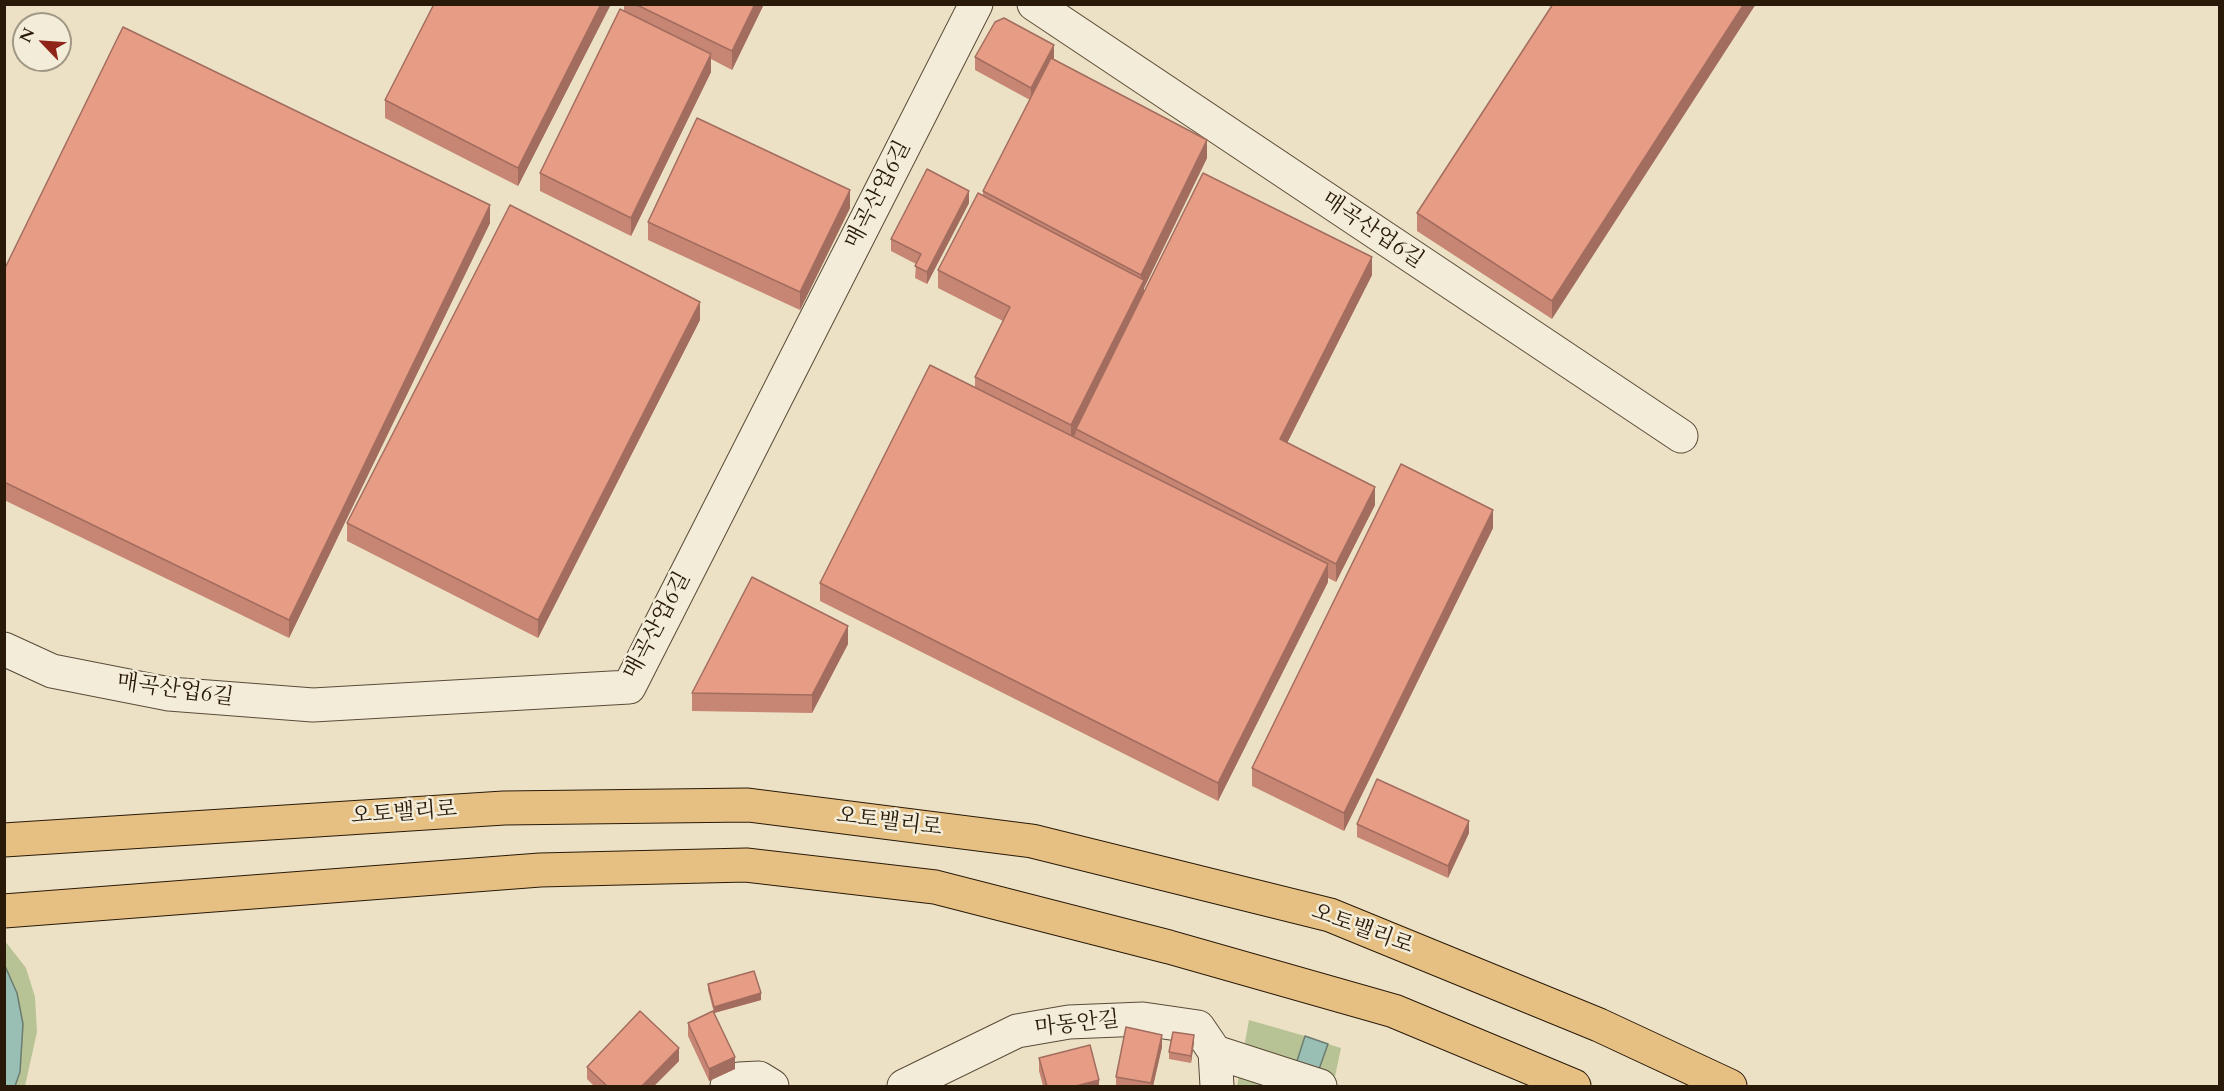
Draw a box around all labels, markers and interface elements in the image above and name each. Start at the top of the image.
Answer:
north arrow [12,12,72,72]
text: N [15,24,40,46]
street label: 매곡산업6길 [841,137,917,253]
street label: 매곡산업6길 [1316,187,1428,275]
street label: 매곡산업6길 [619,568,697,684]
street label: 매곡산업6길 [115,670,235,712]
street label: 오토밸리로 [350,797,458,831]
street label: 오토밸리로 [835,803,943,843]
street label: 오토밸리로 [1308,899,1416,961]
street label: 마동안길 [1033,1007,1121,1043]

